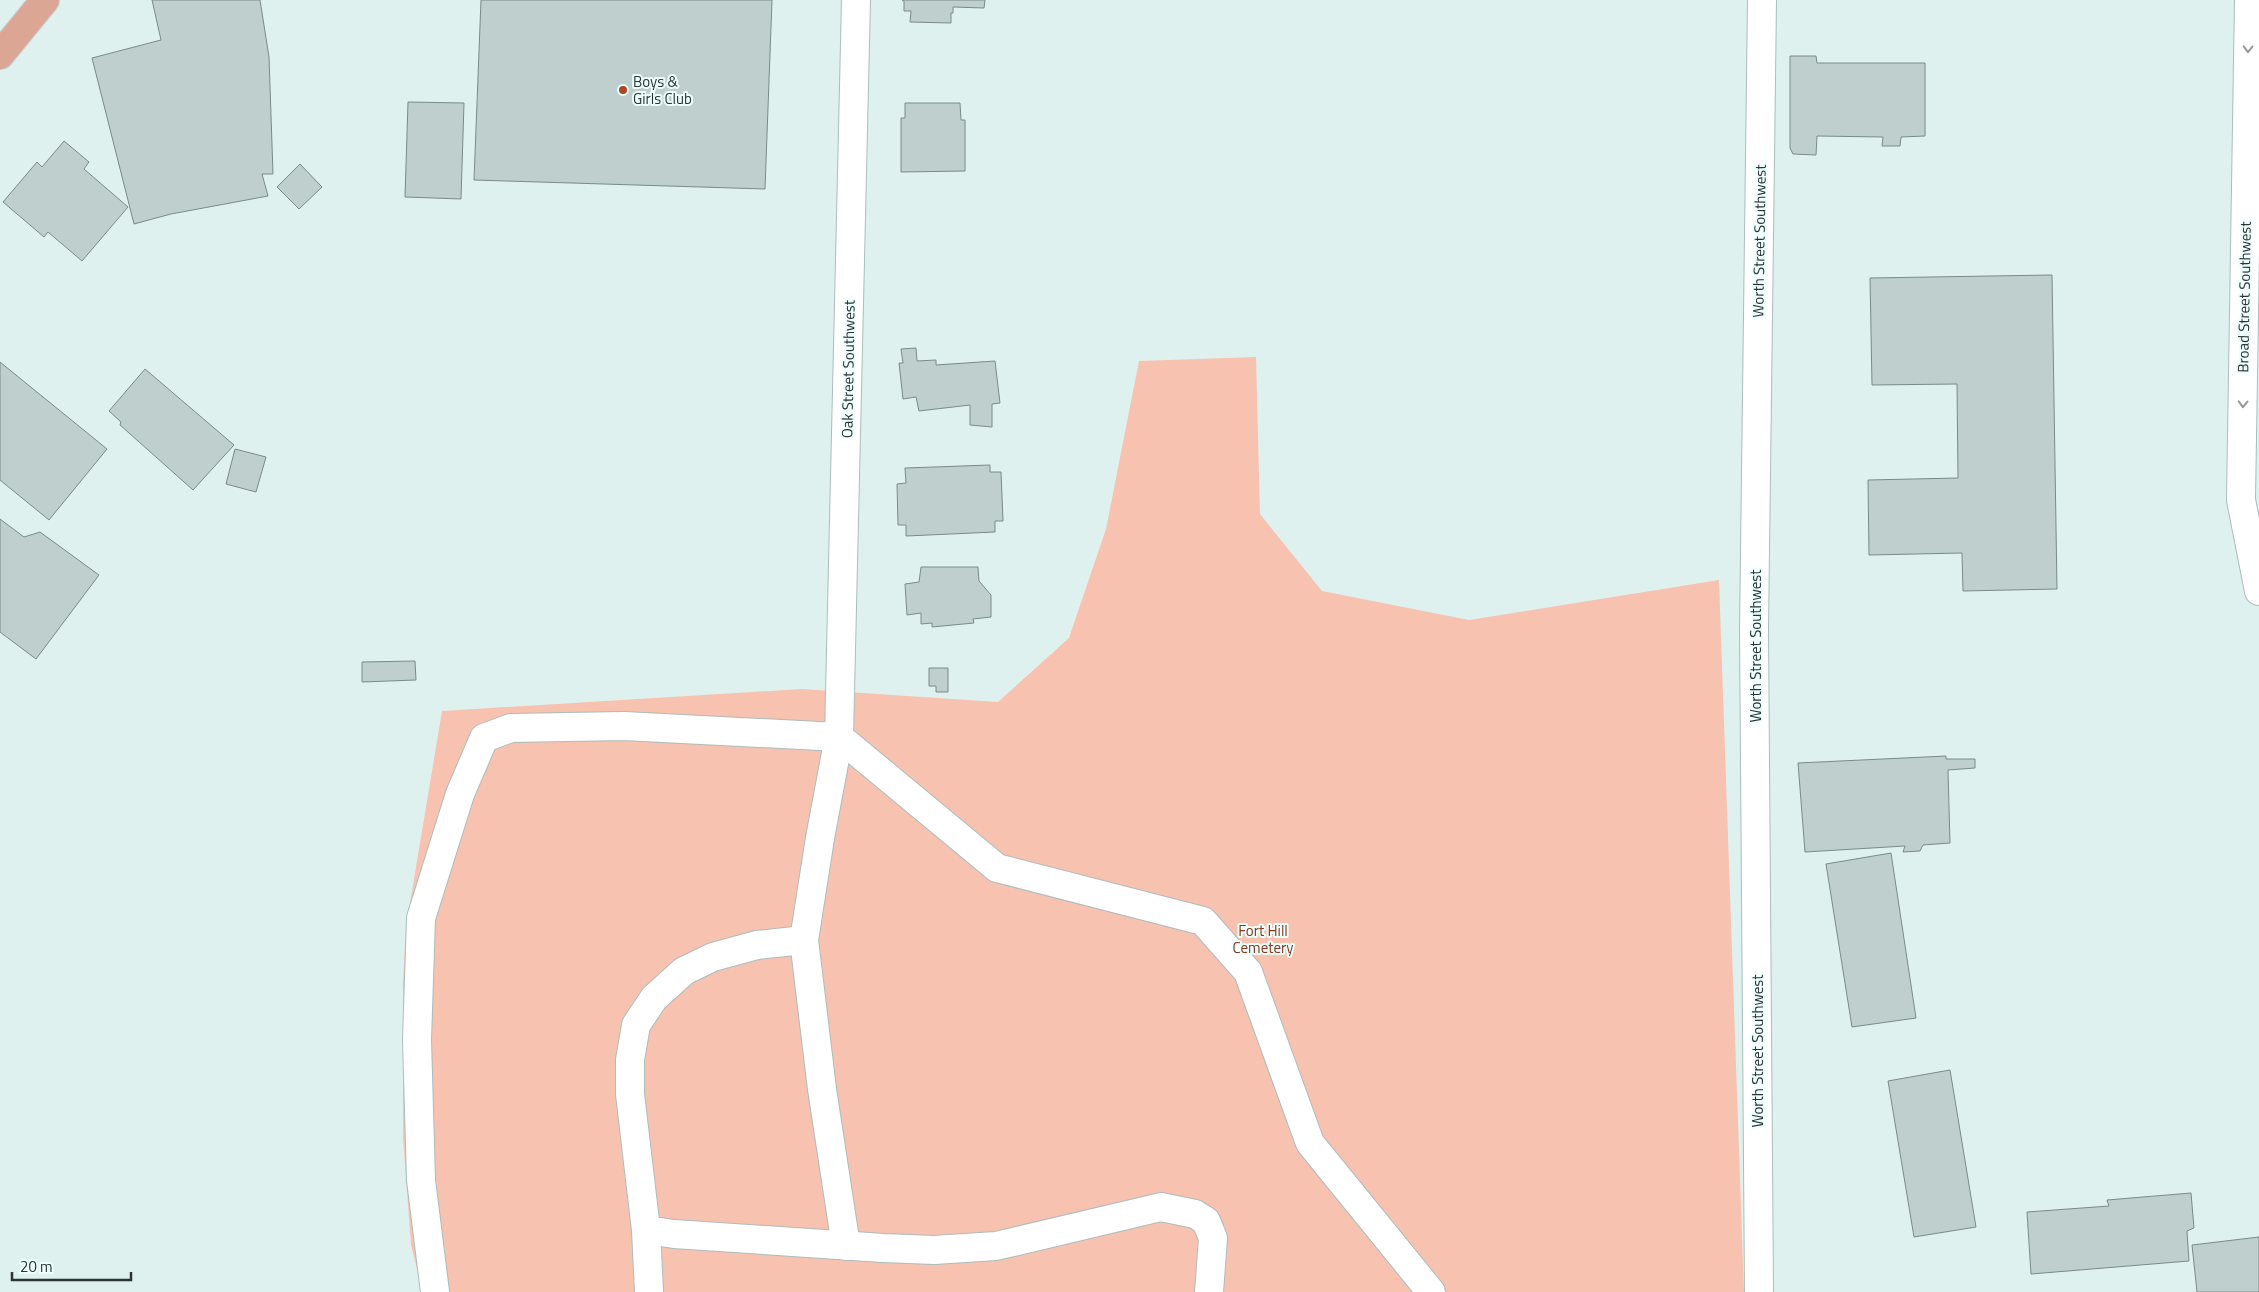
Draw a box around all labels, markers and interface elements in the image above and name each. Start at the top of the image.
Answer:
one-way arrow [2243,45,2254,53]
place label: Boys & Girls Club [633,70,692,110]
marker: Boys & Girls Club [617,84,629,96]
street label: Worth Street Southwest [1746,164,1772,318]
street label: Broad Street Southwest [2231,220,2257,373]
street label: Oak Street Southwest [835,299,861,438]
one-way arrow [2237,400,2248,408]
street label: Worth Street Southwest [1744,569,1767,723]
park label: Fort Hill Cemetery [1233,919,1293,959]
street label: Worth Street Southwest [1746,974,1769,1128]
scale bar [12,1250,131,1282]
text: 20 m [20,1255,53,1278]

